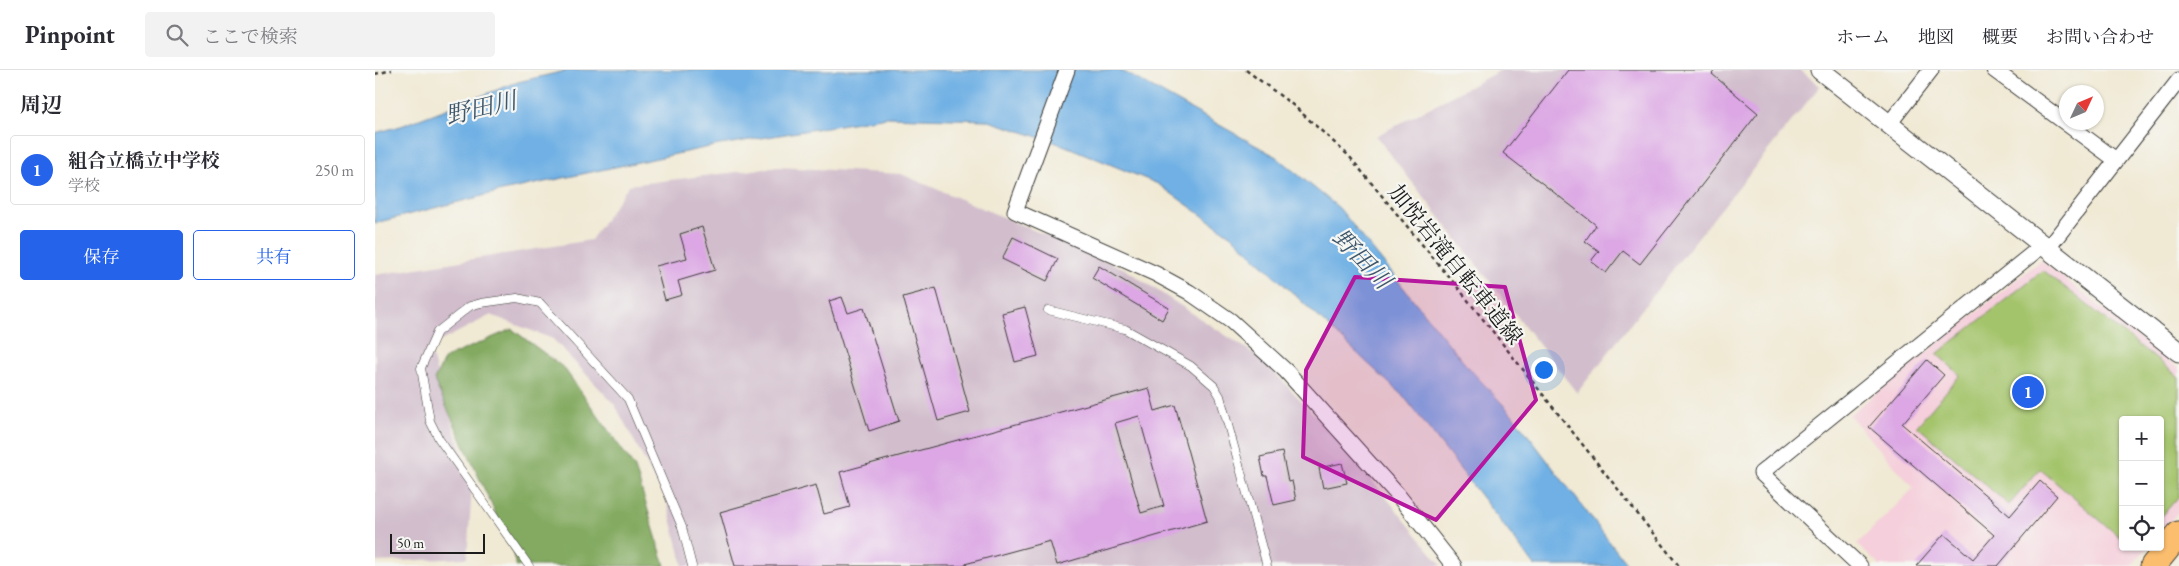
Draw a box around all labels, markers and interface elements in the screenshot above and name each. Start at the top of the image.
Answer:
search box [145,12,495,57]
text: Pinpoint [25,19,115,50]
icon: search [163,21,191,49]
text: ここで検索 [203,24,298,49]
text: ホーム [1836,25,1890,48]
text: 地図 [1918,25,1954,48]
text: 概要 [1982,25,2018,48]
text: お問い合わせ [2046,25,2154,48]
water label: 野田川 [442,84,522,131]
north arrow [2059,85,2104,130]
text: 周辺 [20,91,62,118]
text: 組合立橋立中学校 [68,148,220,173]
text: 1 [33,160,41,181]
text: 250 m [315,160,354,181]
text: 学校 [68,175,100,196]
street label: 加悦岩滝自転車道線 [1382,178,1529,350]
water label: 野田川 [1326,222,1401,297]
button: 保存 [20,230,183,280]
button: 共有 [193,230,355,280]
your location [1531,357,1557,383]
pin: 1 [2012,373,2044,411]
map controls [2119,416,2164,551]
button: + [2119,416,2164,461]
button: − [2119,461,2164,506]
button: locate [2119,506,2164,551]
scale bar [390,531,485,554]
text: 50 m [397,534,424,552]

